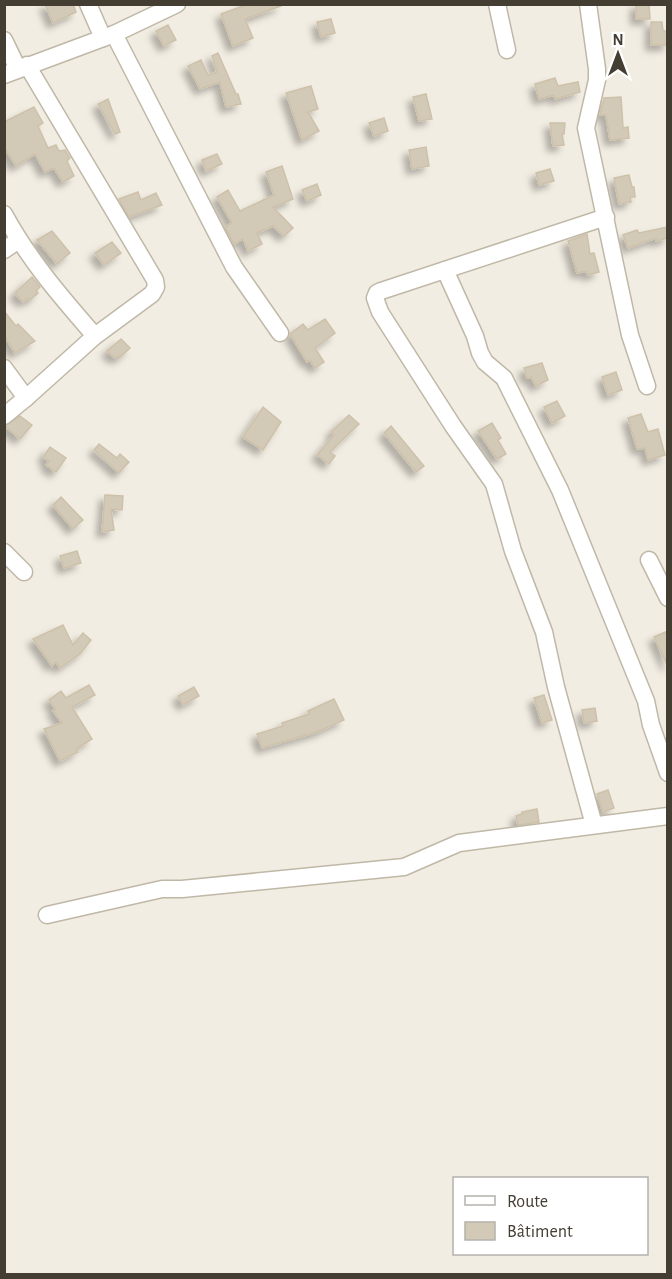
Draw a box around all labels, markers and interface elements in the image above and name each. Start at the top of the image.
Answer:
north arrow [588,24,648,84]
text: N [612,32,624,48]
legend [453,1177,648,1255]
text: Route [507,1193,548,1211]
text: Bâtiment [507,1223,573,1241]

